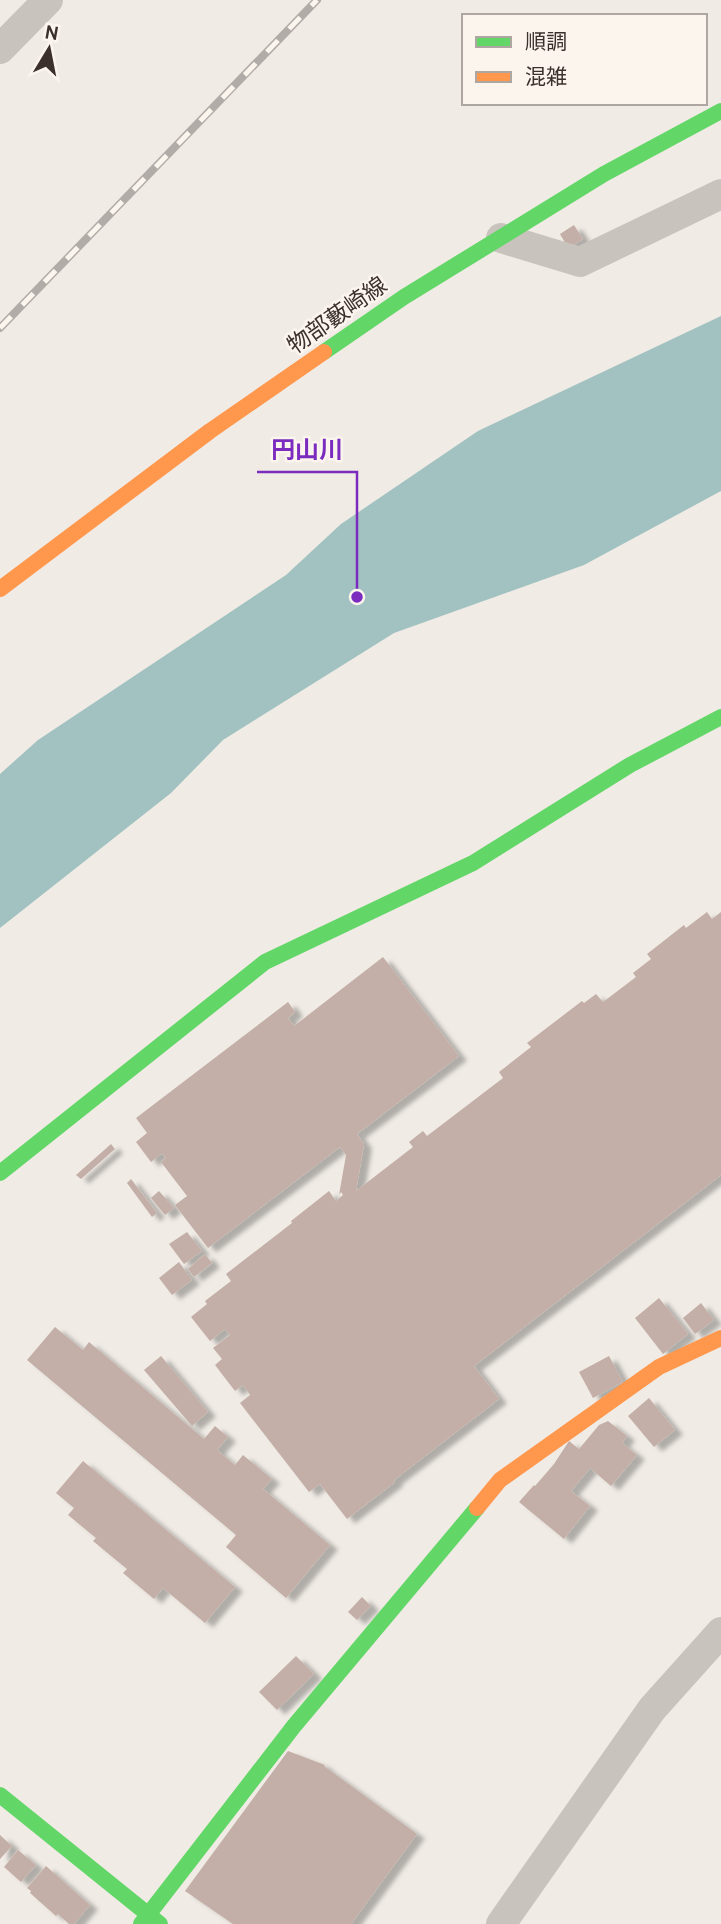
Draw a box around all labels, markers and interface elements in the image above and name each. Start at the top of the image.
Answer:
north arrow [14,14,84,84]
legend [462,14,707,105]
text: N [43,20,60,45]
text: 順調 [525,29,567,54]
text: 混雑 [525,64,567,89]
street label: 物部藪崎線 [282,271,392,359]
callout: 円山川 [257,427,357,472]
text: 円山川 [271,435,343,464]

